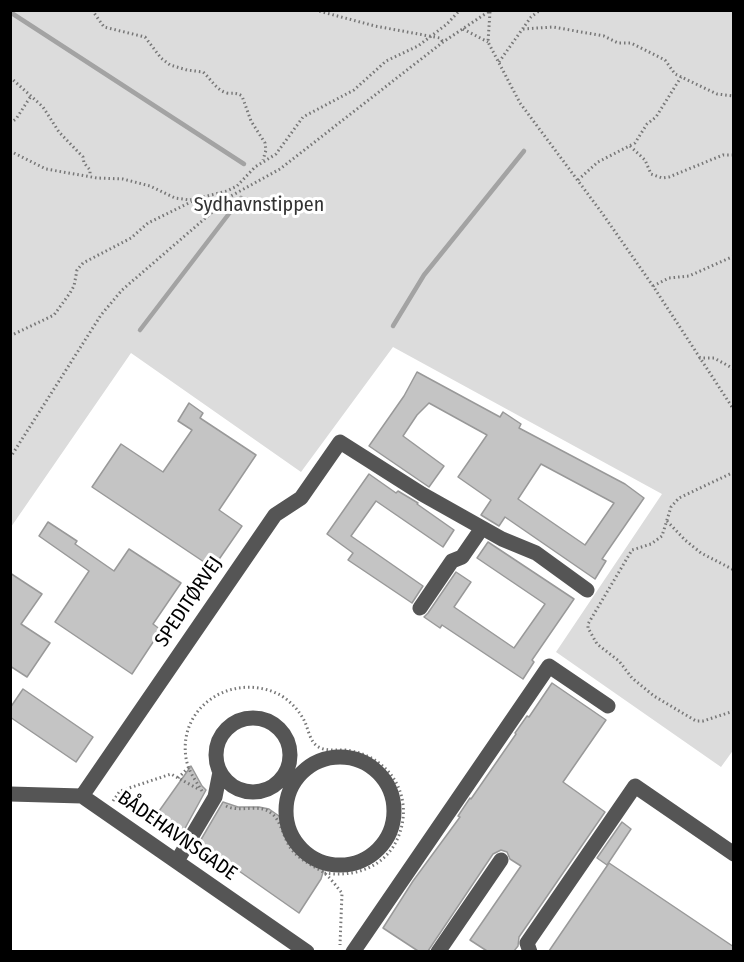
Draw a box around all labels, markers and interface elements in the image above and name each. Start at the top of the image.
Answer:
park label: Sydhavnstippen [194,193,324,217]
street label: SPEDITØRVEJ [150,552,228,652]
street label: BÅDEHAVNSGADE [113,786,241,886]

